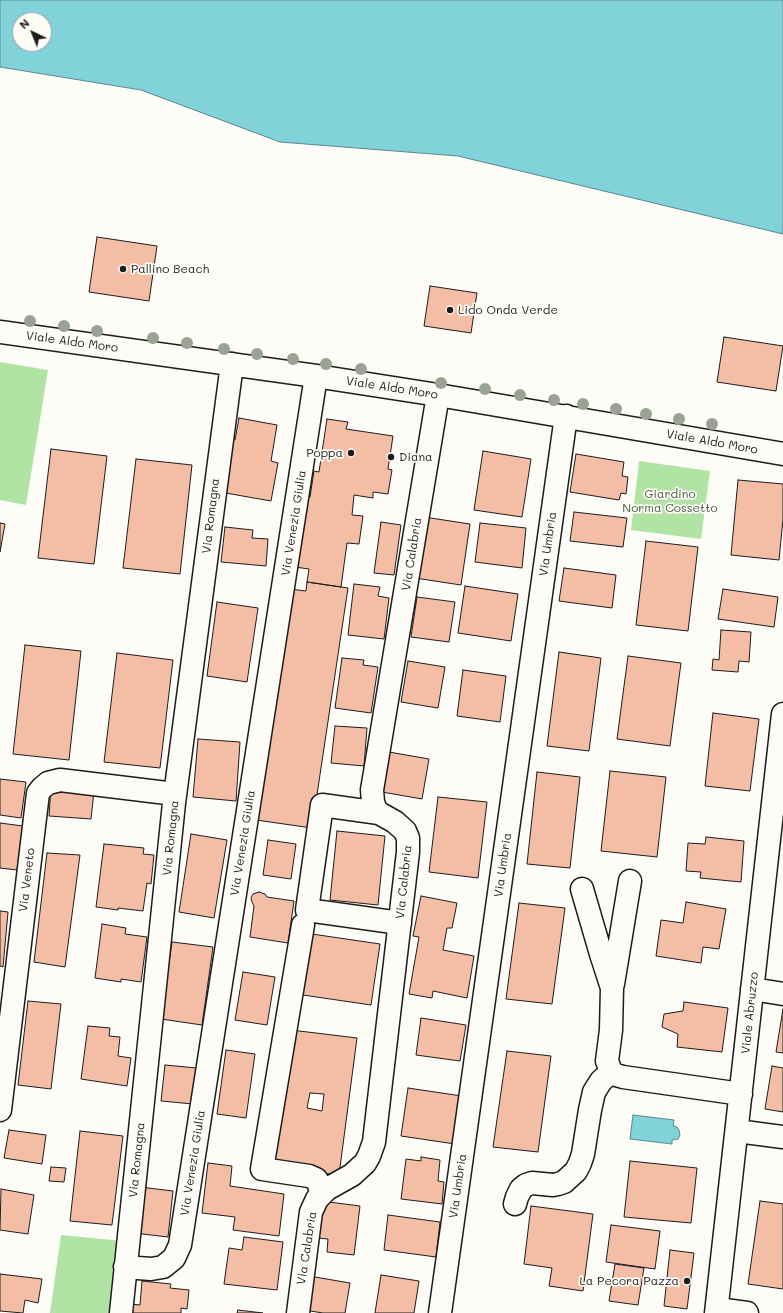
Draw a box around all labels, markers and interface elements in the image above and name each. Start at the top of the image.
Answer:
north arrow [12,12,52,52]
text: N [16,15,32,32]
place label: Pallino Beach [131,262,209,276]
marker: Pallino Beach [118,264,128,274]
place label: Lido Onda Verde [458,303,558,317]
marker: Lido Onda Verde [445,305,455,315]
street label: Viale Aldo Moro [25,328,119,356]
street label: Viale Aldo Moro [345,374,439,402]
street label: Viale Aldo Moro [665,427,759,457]
place label: Poppa [306,446,343,460]
marker: Poppa [346,448,356,458]
place label: Diana [399,450,433,464]
marker: Diana [386,452,396,462]
street label: Via Venezia Giulia [279,469,309,577]
street label: Via Romagna [199,478,223,554]
park label: Giardino Norma Cossetto [622,487,718,515]
street label: Via Umbria [536,511,560,577]
street label: Via Calabria [399,516,425,592]
street label: Via Venezia Giulia [228,789,258,897]
street label: Via Romagna [160,800,182,876]
street label: Via Umbria [491,832,515,898]
street label: Via Calabria [393,844,415,920]
street label: Via Veneto [16,847,38,913]
street label: Viale Abruzzo [739,971,761,1055]
street label: Via Venezia Giulia [178,1109,208,1217]
street label: Via Romagna [126,1122,148,1198]
street label: Via Umbria [446,1153,470,1219]
street label: Via Calabria [294,1210,320,1286]
place label: La Pecora Pazza [579,1274,679,1288]
marker: La Pecora Pazza [682,1276,692,1286]

